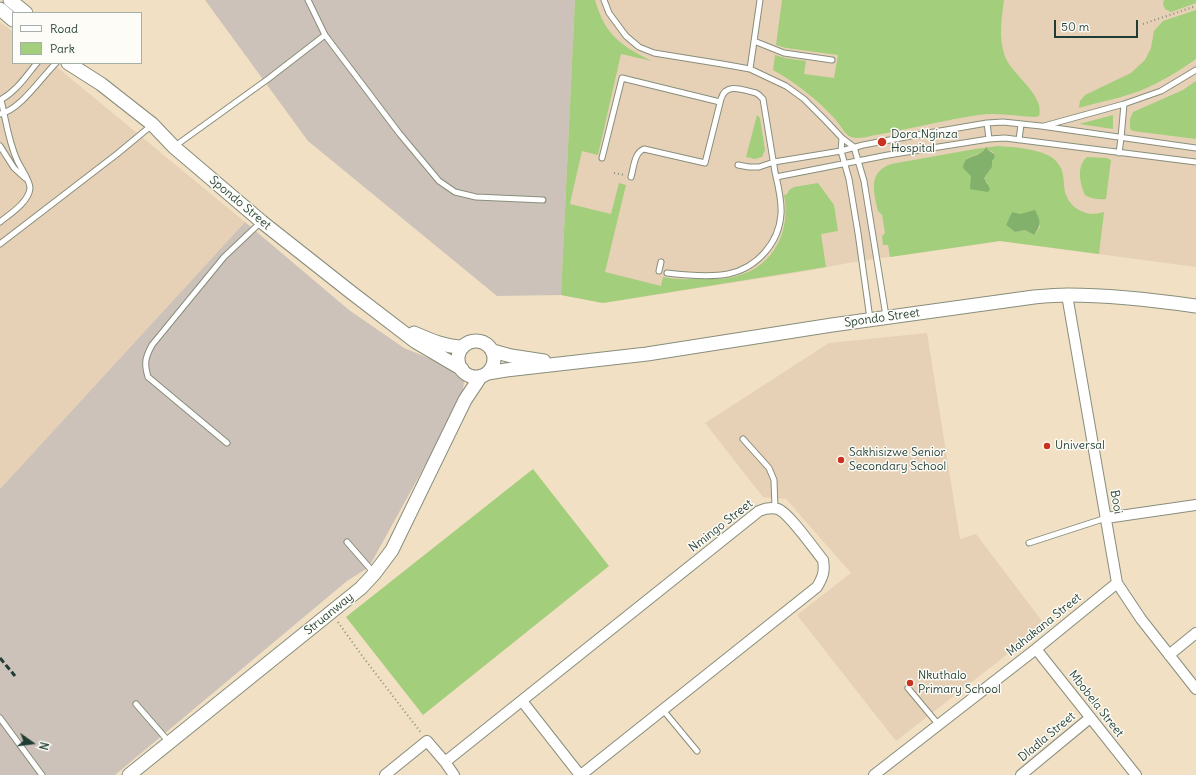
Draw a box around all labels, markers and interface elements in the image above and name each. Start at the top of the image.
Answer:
legend [12,12,142,64]
scale bar [1056,12,1140,38]
text: 50 m [1061,19,1089,34]
text: Road [50,21,78,36]
text: Park [50,41,75,56]
place label: Dora Nginza Hospital [891,128,958,156]
marker: Dora Nginza Hospital [876,136,888,148]
street label: Spondo Street [206,173,274,233]
street label: Spondo Street [843,306,921,330]
place label: Universal [1055,439,1105,453]
marker: Universal [1042,441,1052,451]
place label: Sakhisizwe Senior Secondary School [849,446,946,474]
marker: Sakhisizwe Senior Secondary School [836,455,846,465]
street label: Booi [1107,489,1125,515]
street label: Nmingo Street [686,497,756,555]
street label: Struanway [301,590,357,638]
street label: Mahakana Street [1004,591,1084,659]
street label: Mbobela Street [1066,668,1126,740]
place label: Nkuthalo Primary School [918,669,1001,697]
marker: Nkuthalo Primary School [905,678,915,688]
street label: Dladla Street [1016,709,1078,765]
north arrow [12,723,52,763]
text: N [36,741,51,751]

